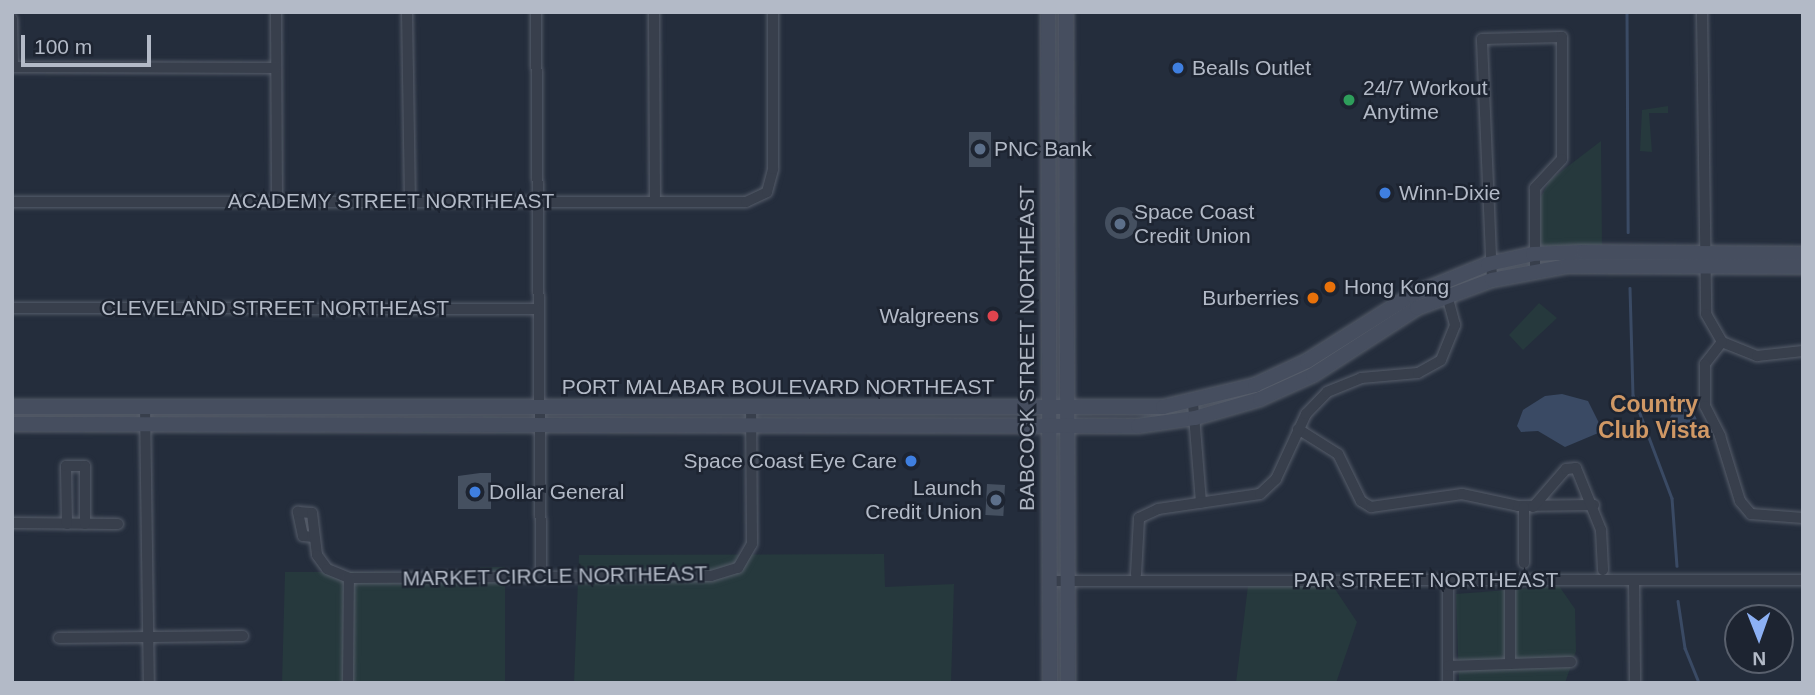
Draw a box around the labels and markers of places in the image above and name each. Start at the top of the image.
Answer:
place label: Bealls Outlet [1192,55,1311,81]
marker: Bealls Outlet [1170,60,1186,76]
place label: 24/7 Workout Anytime [1363,75,1488,125]
marker: 24/7 Workout Anytime [1341,92,1357,108]
place label: PNC Bank [994,136,1092,162]
marker: PNC Bank [972,141,988,157]
place label: Winn-Dixie [1399,180,1501,206]
marker: Winn-Dixie [1377,185,1393,201]
place label: Space Coast Credit Union [1134,199,1254,249]
marker: Space Coast Credit Union [1112,216,1128,232]
place label: Hong Kong [1344,274,1449,300]
marker: Hong Kong [1322,279,1338,295]
place label: Burberries [1202,285,1299,311]
marker: Burberries [1305,290,1321,306]
place label: Walgreens [879,303,979,329]
marker: Walgreens [985,308,1001,324]
place label: Space Coast Eye Care [683,448,897,474]
marker: Space Coast Eye Care [903,453,919,469]
place label: Launch Credit Union [865,475,982,525]
place label: Dollar General [489,479,624,505]
marker: Dollar General [467,484,483,500]
marker: Launch Credit Union [988,492,1004,508]

